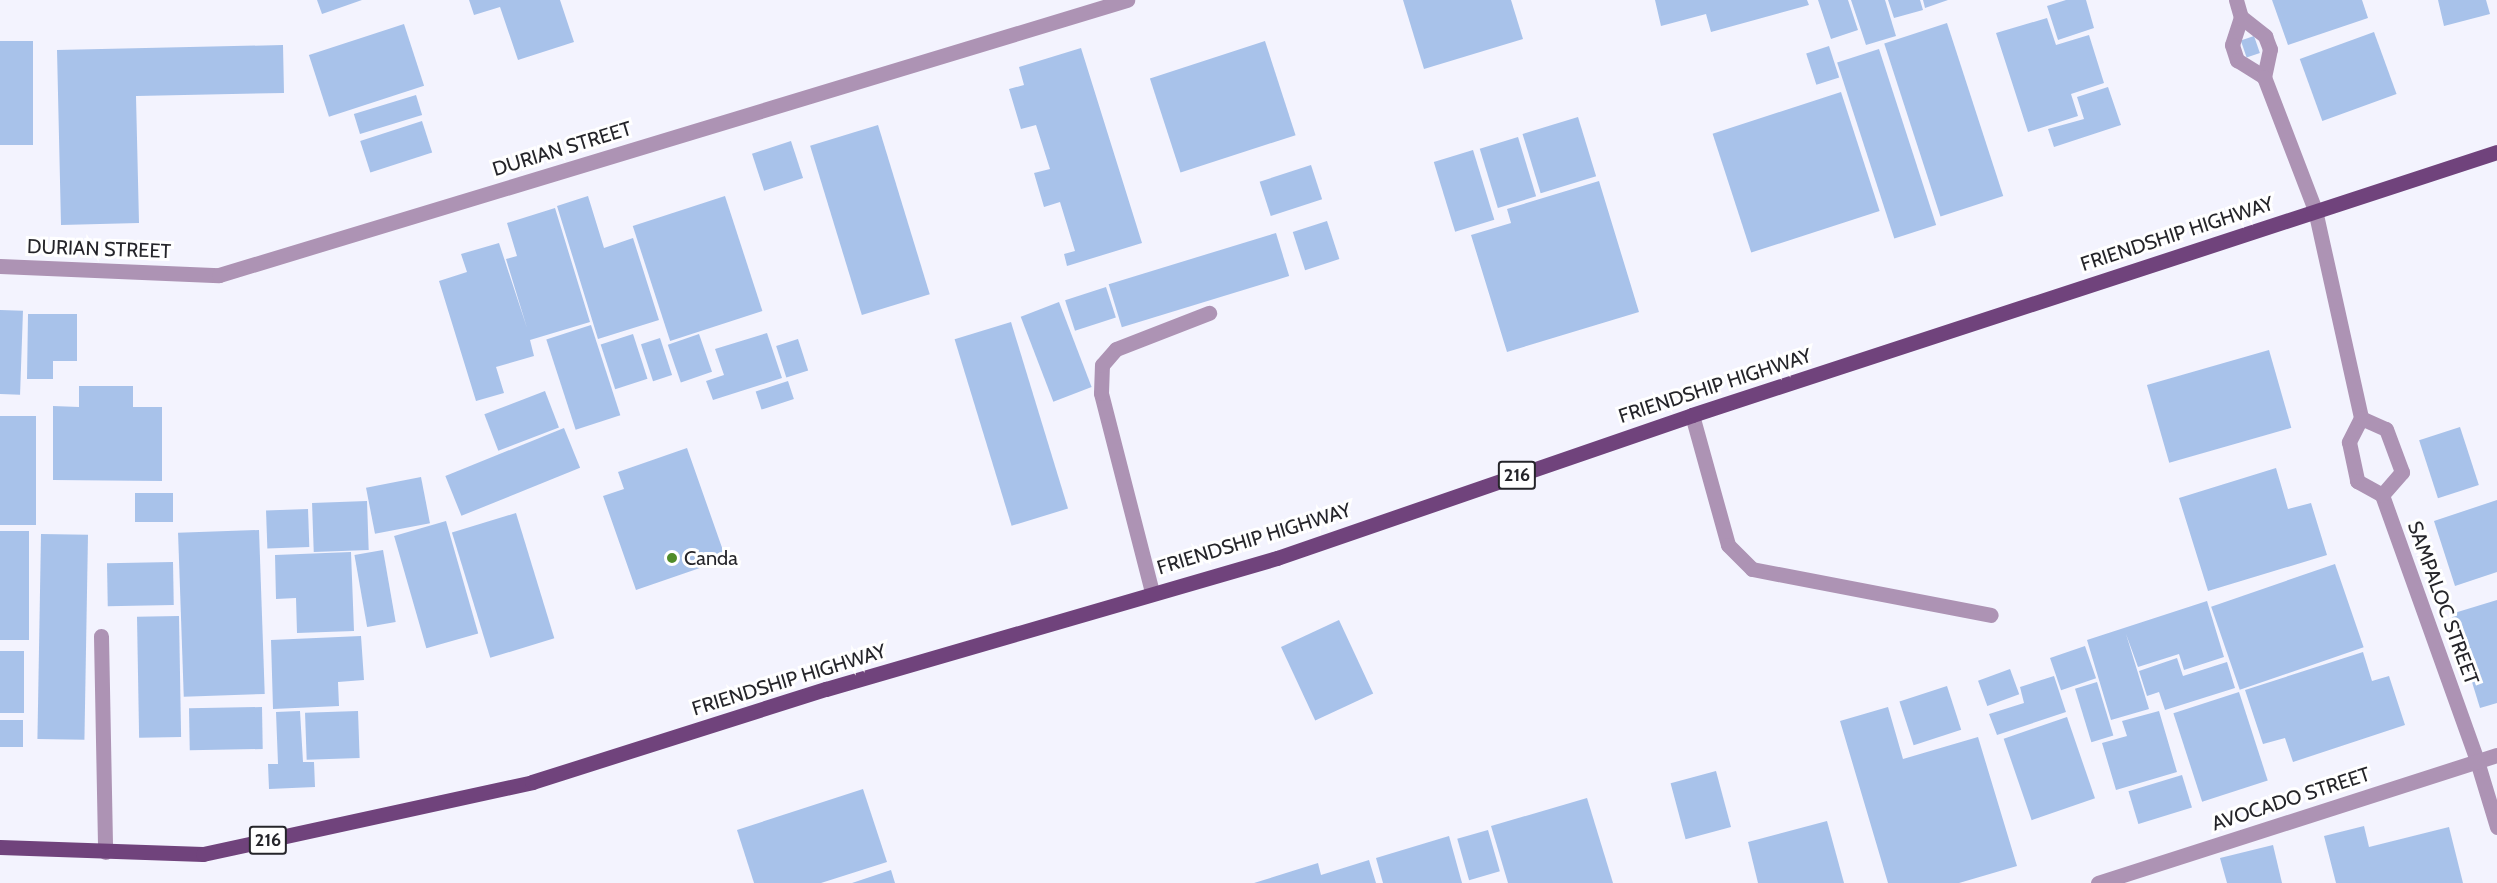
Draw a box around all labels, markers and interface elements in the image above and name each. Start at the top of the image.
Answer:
street label: DURIAN STREET [489,116,635,182]
street label: FRIENDSHIP HIGHWAY [2077,191,2277,277]
street label: DURIAN STREET [26,234,172,264]
street label: FRIENDSHIP HIGHWAY [1615,343,1815,429]
road number: 216 [1498,460,1537,490]
street label: FRIENDSHIP HIGHWAY [1154,498,1354,580]
street label: SAMPALOC STREET [2402,518,2484,688]
place label: Canda [684,546,738,570]
marker: Canda [665,551,679,565]
street label: FRIENDSHIP HIGHWAY [689,639,889,721]
street label: AVOCADO STREET [2209,762,2373,836]
road number: 216 [248,825,288,855]

